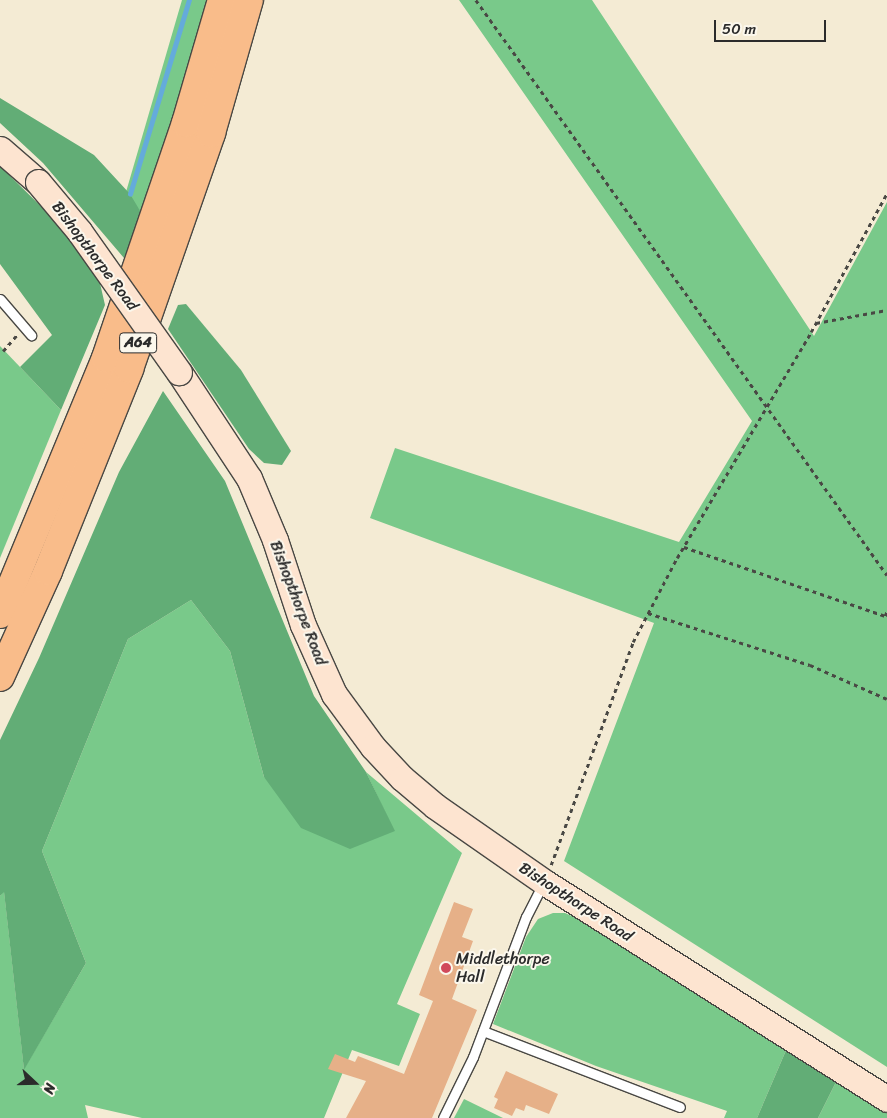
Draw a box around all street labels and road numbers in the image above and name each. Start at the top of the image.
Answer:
street label: Bishopthorpe Road [48,198,142,314]
road number: A64 [118,330,158,356]
street label: Bishopthorpe Road [265,538,331,668]
street label: Bishopthorpe Road [515,858,637,946]

